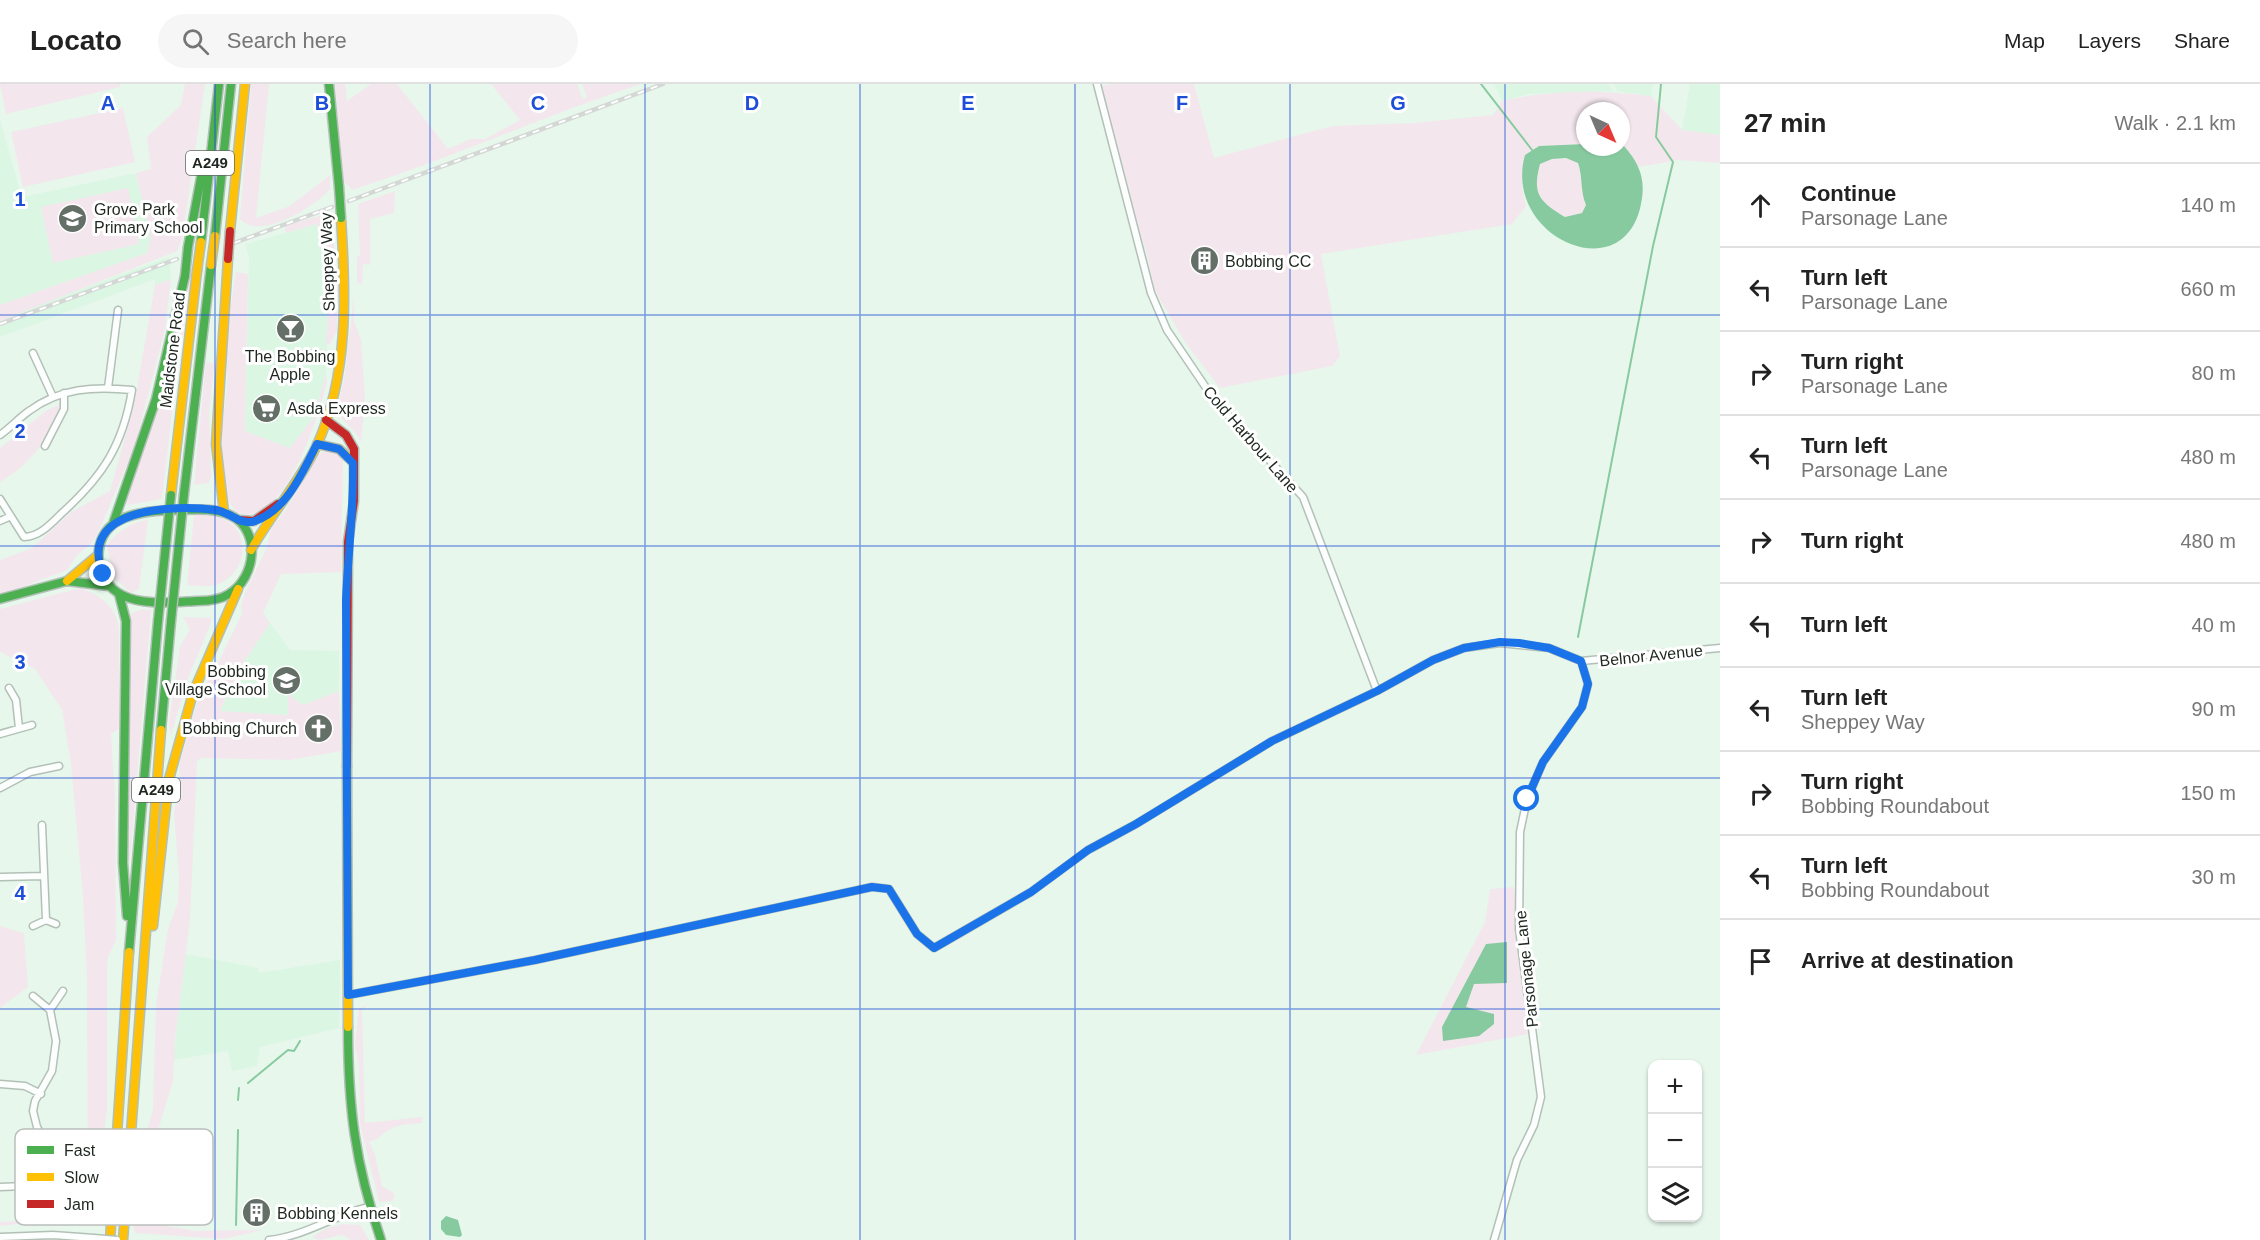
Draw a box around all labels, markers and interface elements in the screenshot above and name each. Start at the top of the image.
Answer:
search box [158,14,578,68]
text: Locato [30,25,122,56]
icon: search [179,25,212,58]
text: Search here [227,28,347,53]
text: Map [2004,29,2045,52]
text: Layers [2078,29,2141,52]
text: Share [2174,29,2230,52]
text: A [101,92,115,114]
text: B [315,92,329,114]
text: C [531,92,545,114]
text: D [745,92,759,114]
text: E [961,92,975,114]
text: F [1176,92,1188,114]
text: G [1390,92,1406,114]
north arrow [1576,102,1630,156]
text: 27 min [1744,108,1826,138]
text: Walk · 2.1 km [2115,112,2236,134]
road number: A249 [186,151,234,175]
text: Continue [1801,181,1896,206]
text: 1 [14,188,26,210]
icon: ahead [1744,189,1777,222]
text: 140 m [2180,194,2236,216]
place label: Grove Park Primary School [94,201,202,236]
school or university icon: Grove Park Primary School [57,202,89,234]
text: Parsonage Lane [1801,207,1948,229]
street label: Sheppey Way [317,212,338,312]
building icon: Bobbing CC [1188,245,1220,277]
place label: Bobbing CC [1225,253,1311,270]
text: Turn left [1801,265,1887,290]
icon: left [1744,273,1777,306]
text: 660 m [2180,278,2236,300]
street label: Maidstone Road [157,291,188,409]
text: Parsonage Lane [1801,291,1948,313]
bar icon: The Bobbing Apple [274,312,306,344]
place label: The Bobbing Apple [245,348,335,383]
text: Turn right [1801,349,1903,374]
icon: right [1744,357,1777,390]
text: 80 m [2192,362,2236,384]
text: Parsonage Lane [1801,375,1948,397]
street label: Cold Harbour Lane [1200,383,1301,496]
supermarket icon: Asda Express [250,392,282,424]
place label: Asda Express [287,400,386,417]
text: 2 [14,420,26,442]
text: Turn left [1801,433,1887,458]
icon: left [1744,441,1777,474]
text: 480 m [2180,446,2236,468]
text: Parsonage Lane [1801,459,1948,481]
icon: right [1744,525,1777,558]
text: Turn right [1801,528,1903,553]
text: 480 m [2180,530,2236,552]
route end [89,560,115,586]
icon: left [1744,609,1777,642]
text: Turn left [1801,612,1887,637]
text: 40 m [2192,614,2236,636]
street label: Belnor Avenue [1599,642,1704,669]
text: 3 [14,651,26,673]
place label: Bobbing Village School [165,663,266,698]
school or university icon: Bobbing Village School [271,664,303,696]
text: Turn left [1801,685,1887,710]
icon: left [1744,693,1777,726]
text: 90 m [2192,698,2236,720]
text: Sheppey Way [1801,711,1925,733]
church icon: Bobbing Church [302,712,334,744]
place label: Bobbing Church [182,720,297,737]
text: Turn right [1801,769,1903,794]
icon: right [1744,777,1777,810]
road number: A249 [132,778,180,802]
text: 150 m [2180,782,2236,804]
route start [1513,785,1539,811]
text: Bobbing Roundabout [1801,795,1989,817]
text: Turn left [1801,853,1887,878]
icon: left [1744,861,1777,894]
text: 30 m [2192,866,2236,888]
text: Bobbing Roundabout [1801,879,1989,901]
text: 4 [14,882,26,904]
street label: Parsonage Lane [1512,910,1541,1028]
icon: arrive [1744,945,1777,978]
text: Arrive at destination [1801,948,2014,973]
map controls [1648,1060,1702,1222]
button: + [1648,1060,1702,1114]
button: − [1648,1114,1702,1168]
legend [15,1129,213,1225]
text: Fast [64,1142,96,1159]
button: layers [1648,1168,1702,1222]
text: Slow [64,1169,99,1186]
text: Jam [64,1196,94,1213]
building icon: Bobbing Kennels [240,1197,272,1229]
place label: Bobbing Kennels [277,1205,398,1222]

